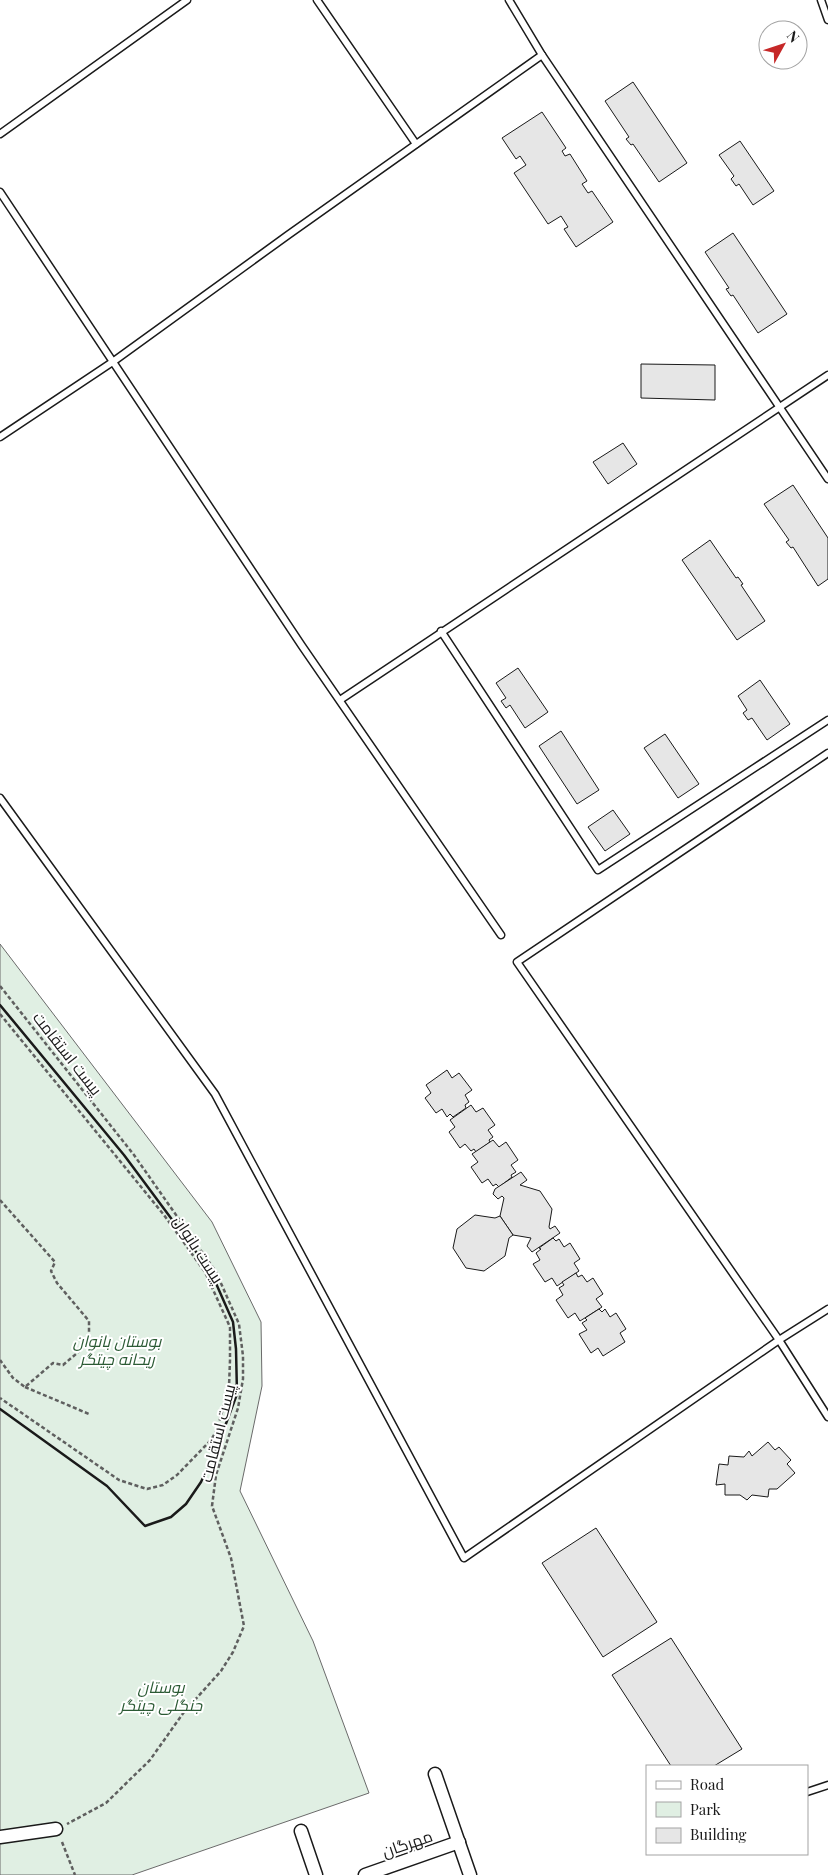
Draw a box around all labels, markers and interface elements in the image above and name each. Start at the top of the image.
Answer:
north arrow [758,20,808,70]
text: N [783,26,804,46]
street label: پیست استقامت [27,1007,108,1101]
street label: پیست بانوان [167,1211,229,1289]
park label: بوستان بانوان ریحانه چیتگر [73,1330,162,1370]
street label: پیست استقامت [195,1381,241,1485]
park label: بوستان جنگلی چیتگر [118,1676,203,1716]
legend [646,1765,808,1855]
text: Road [690,1774,724,1794]
text: Park [690,1799,722,1819]
text: Building [690,1824,747,1844]
street label: مهرگان [379,1825,435,1862]

